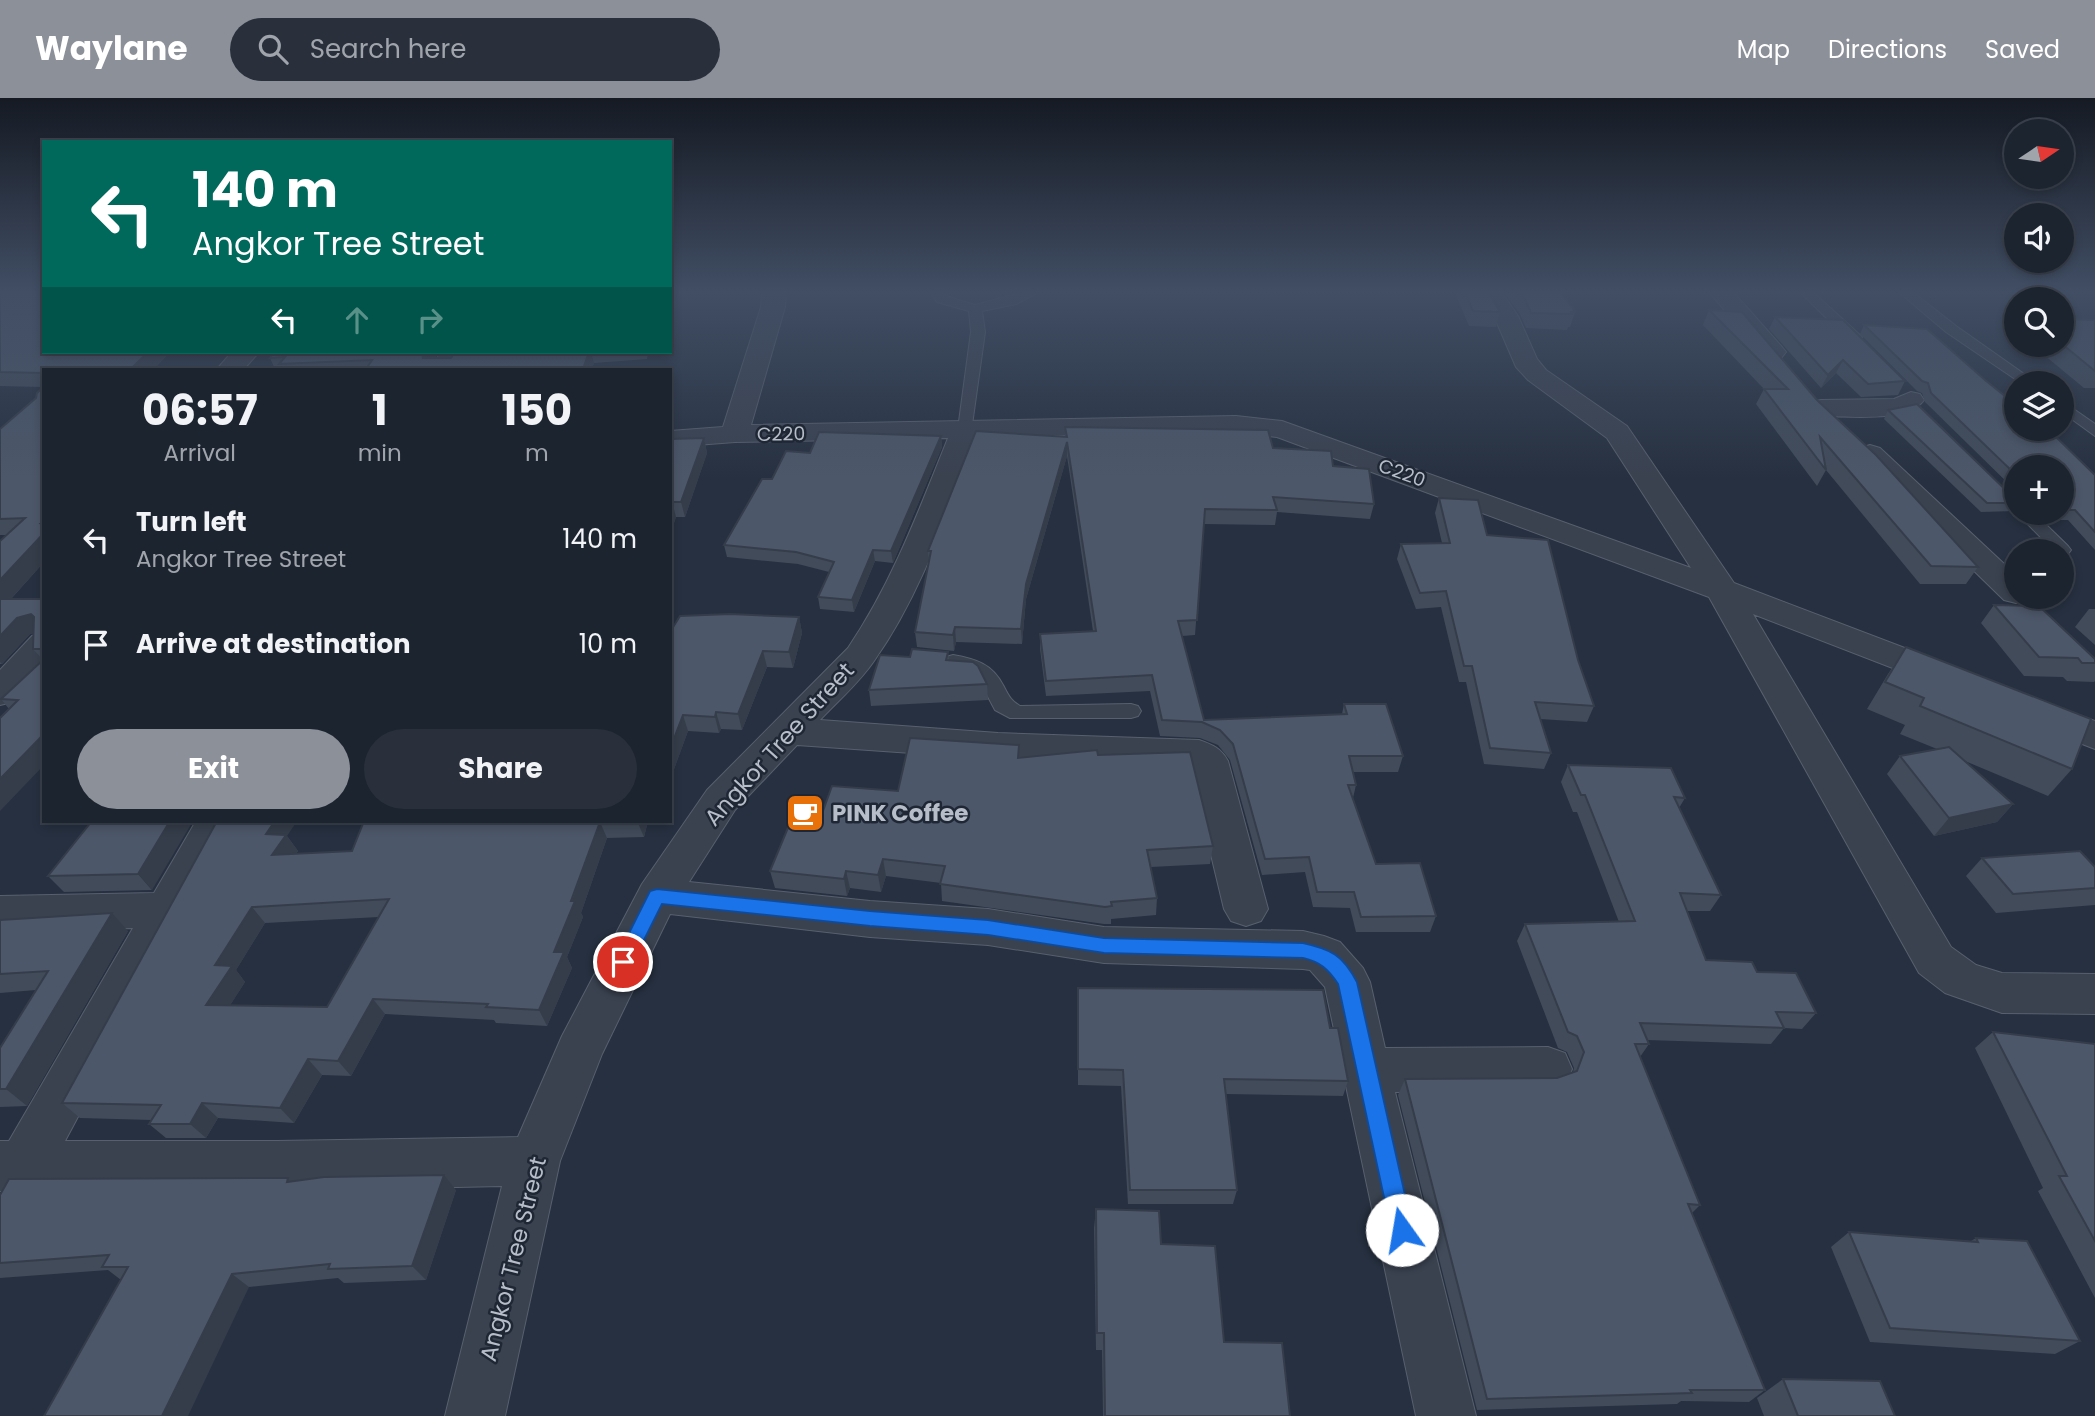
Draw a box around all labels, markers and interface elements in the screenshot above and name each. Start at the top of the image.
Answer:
search box [230,18,720,81]
text: Waylane [35,25,188,72]
icon: search [254,30,292,68]
text: Search here [310,31,466,67]
text: Map [1737,33,1790,66]
text: Directions [1828,33,1947,66]
text: Saved [1985,33,2060,66]
north arrow [2004,119,2074,189]
map controls [2004,119,2074,609]
text: 140 m [192,156,338,224]
icon: left [77,168,168,259]
button: sound [2004,203,2074,273]
text: Angkor Tree Street [192,221,484,266]
button: search [2004,287,2074,357]
icon: left [265,301,303,339]
icon: ahead [338,301,376,339]
icon: right [411,301,449,339]
button: layers [2004,371,2074,441]
text: 06:57 [142,381,258,440]
text: 1 [372,381,388,440]
text: 150 [502,381,572,440]
street label: C220 [757,420,805,448]
text: Arrival [164,437,236,469]
text: min [358,437,402,469]
text: m [525,437,549,469]
street label: C220 [1375,452,1429,494]
button: + [2004,455,2074,525]
text: Turn left [136,504,247,540]
icon: left [77,521,115,559]
text: 140 m [562,521,637,557]
button: − [2004,539,2074,609]
text: Angkor Tree Street [136,543,346,575]
icon: arrive [77,626,115,664]
text: Arrive at destination [136,626,411,662]
text: 10 m [579,626,637,662]
street label: Angkor Tree Street [697,655,861,833]
button: Exit [77,729,350,809]
button: Share [364,729,637,809]
cafe icon: PINK Coffee [784,792,826,834]
place label: PINK Coffee [832,797,968,829]
pin [593,932,653,992]
icon: arrive [604,943,642,981]
street label: Angkor Tree Street [472,1153,554,1365]
position arrow [1365,1193,1439,1267]

